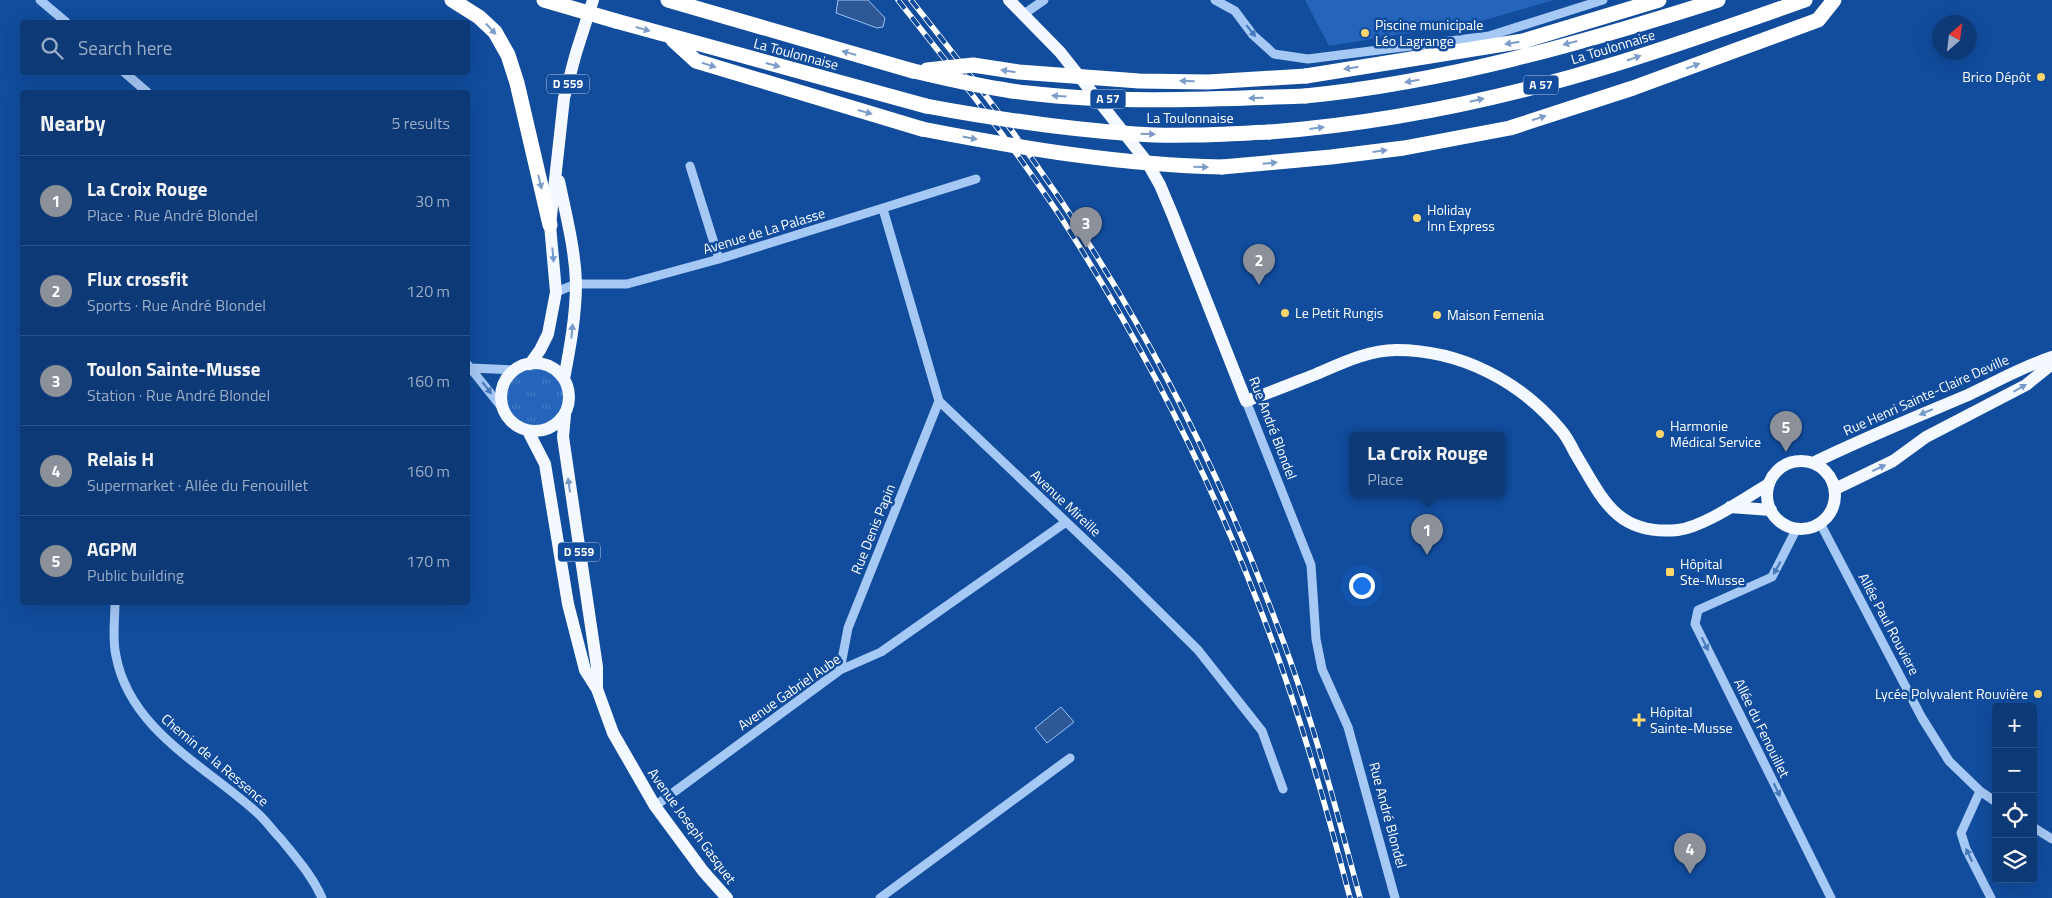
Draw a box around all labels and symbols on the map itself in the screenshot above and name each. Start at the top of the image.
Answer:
place label: Piscine municipale Léo Lagrange [1375,14,1483,51]
north arrow [1932,15,1977,60]
one-way arrow [485,23,497,35]
one-way arrow [1245,24,1256,37]
street label: La Toulonnaise [1568,24,1658,69]
one-way arrow [635,26,650,34]
marker: Piscine municipale Léo Lagrange [1359,27,1371,39]
street label: La Toulonnaise [751,32,841,75]
one-way arrow [1503,39,1519,47]
one-way arrow [1563,40,1578,48]
one-way arrow [841,49,857,57]
one-way arrow [1627,54,1642,62]
one-way arrow [702,61,717,69]
one-way arrow [766,61,781,69]
one-way arrow [1685,62,1700,69]
one-way arrow [1343,65,1359,73]
one-way arrow [999,66,1015,74]
place label: Brico Dépôt [1962,66,2031,87]
marker: Brico Dépôt [2035,71,2047,83]
road number: D 559 [547,74,589,94]
road number: A 57 [1524,76,1558,94]
one-way arrow [1179,77,1195,85]
one-way arrow [1404,77,1420,85]
road number: A 57 [1090,90,1126,108]
one-way arrow [1051,91,1067,99]
one-way arrow [1248,94,1264,102]
one-way arrow [1470,96,1485,104]
street label: La Toulonnaise [1146,107,1234,128]
one-way arrow [857,108,872,116]
one-way arrow [1531,114,1546,122]
one-way arrow [1309,124,1325,132]
one-way arrow [1140,130,1156,138]
one-way arrow [962,134,978,142]
one-way arrow [1372,147,1388,155]
one-way arrow [1263,158,1279,166]
one-way arrow [1193,163,1209,171]
one-way arrow [536,175,544,190]
place label: Holiday Inn Express [1427,199,1495,236]
street label: Avenue de La Palasse [700,202,828,259]
pin: 3 [1070,207,1102,248]
marker: Holiday Inn Express [1411,212,1423,224]
pin: 2 [1243,244,1275,285]
one-way arrow [549,247,557,263]
place label: Le Petit Rungis [1295,302,1383,323]
place label: Maison Femenia [1447,304,1544,325]
marker: Le Petit Rungis [1279,307,1291,319]
marker: Maison Femenia [1431,309,1443,321]
one-way arrow [568,322,576,338]
street label: Rue Henri Sainte-Claire Deville [1840,348,2012,441]
street label: Rue André Blondel [1244,373,1303,482]
one-way arrow [482,381,493,394]
one-way arrow [2013,384,2027,393]
one-way arrow [1919,409,1933,417]
pin: 5 [1770,411,1802,452]
place label: Harmonie Médical Service [1670,415,1761,452]
marker: Harmonie Médical Service [1654,428,1666,440]
street label: Avenue Mireille [1026,464,1106,541]
one-way arrow [1872,464,1886,472]
one-way arrow [565,477,573,493]
street label: Rue Denis Papin [845,481,900,577]
pin: 1 [1411,514,1443,555]
road number: D 559 [558,542,600,562]
place label: Hôpital Ste-Musse [1680,553,1745,590]
one-way arrow [1773,560,1781,575]
marker: Hôpital Ste-Musse [1664,566,1676,578]
street label: Allée Paul Rouviere [1854,569,1925,679]
your location [1349,573,1375,599]
one-way arrow [1701,637,1709,652]
street label: Avenue Gabriel Aube [733,648,844,735]
street label: Allée du Fenouillet [1729,675,1796,781]
place label: Lycée Polyvalent Rouvière [1875,683,2028,704]
marker: Lycée Polyvalent Rouvière [2032,688,2044,700]
place label: Hôpital Sainte-Musse [1650,701,1733,738]
street label: Chemin de la Ressence [157,708,274,811]
marker: Hôpital Sainte-Musse [1632,713,1646,727]
street label: Rue André Blondel [1364,760,1413,870]
street label: Avenue Joseph Gasquet [643,763,742,888]
one-way arrow [1773,783,1781,797]
pin: 4 [1674,833,1706,874]
one-way arrow [1965,847,1973,862]

